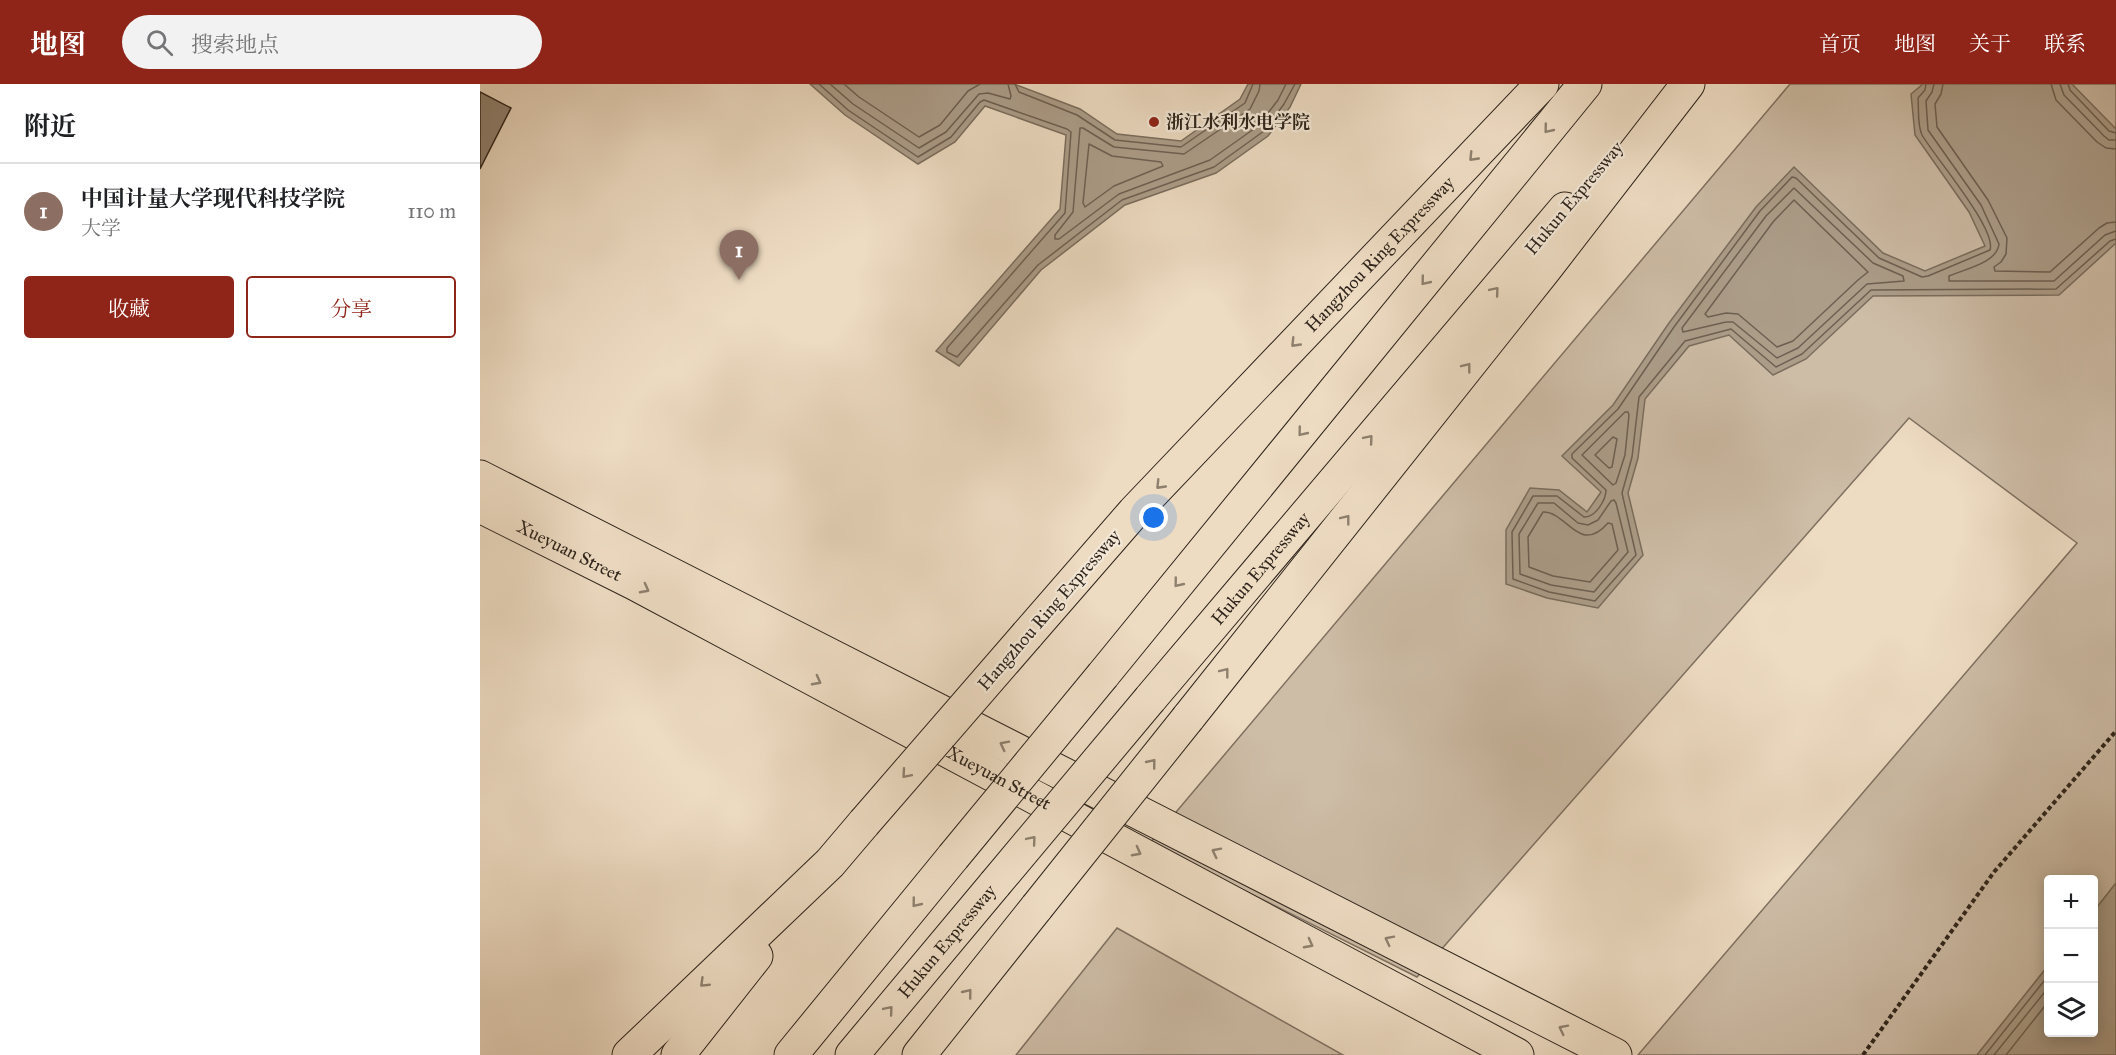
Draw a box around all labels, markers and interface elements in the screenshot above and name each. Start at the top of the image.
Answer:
search box [122,15,542,69]
icon: search [143,26,176,59]
text: 地图 [30,27,86,62]
text: 搜索地点 [191,31,279,58]
text: 首页 [1819,31,1861,57]
text: 地图 [1894,31,1936,57]
text: 关于 [1969,31,2011,57]
text: 联系 [2044,31,2086,57]
text: 附近 [24,110,76,142]
place label: 浙江水利水电学院 [1166,111,1310,133]
marker: 浙江水利水电学院 [1147,115,1161,129]
one-way arrow [1544,123,1555,134]
street label: Hukun Expressway [1520,136,1628,259]
one-way arrow [1469,150,1480,160]
street label: Hangzhou Ring Expressway [1300,172,1459,337]
text: 中国计量大学现代科技学院 [81,185,345,212]
text: 1 [40,199,47,223]
text: 110 m [408,199,456,223]
text: 大学 [81,216,121,240]
pin: 1 [720,230,758,280]
one-way arrow [1421,274,1432,285]
button: 收藏 [24,276,234,338]
button: 分享 [246,276,456,338]
one-way arrow [1488,287,1499,298]
one-way arrow [1291,336,1302,347]
one-way arrow [1460,363,1471,374]
one-way arrow [1298,425,1309,436]
one-way arrow [1362,435,1373,446]
one-way arrow [1156,478,1167,488]
your location [1139,503,1168,532]
street label: Hukun Expressway [1206,507,1315,630]
street label: Xueyuan Street [513,515,626,586]
one-way arrow [1338,515,1349,526]
street label: Hangzhou Ring Expressway [973,524,1126,696]
one-way arrow [1175,576,1186,587]
one-way arrow [639,582,649,593]
one-way arrow [1217,668,1228,679]
one-way arrow [811,674,821,685]
one-way arrow [1000,740,1011,752]
street label: Xueyuan Street [943,741,1055,815]
one-way arrow [1145,759,1156,770]
one-way arrow [903,767,914,778]
one-way arrow [1025,836,1036,847]
one-way arrow [1131,845,1141,856]
one-way arrow [1211,848,1222,859]
map controls [2044,875,2098,1037]
button: + [2044,875,2098,929]
street label: Hukun Expressway [893,880,1001,1003]
one-way arrow [912,896,923,907]
button: − [2044,929,2098,983]
one-way arrow [1385,936,1396,947]
one-way arrow [1303,937,1313,948]
one-way arrow [700,975,711,986]
button: layers [2044,983,2098,1037]
one-way arrow [961,989,972,1000]
one-way arrow [882,1006,893,1017]
one-way arrow [1559,1024,1570,1036]

